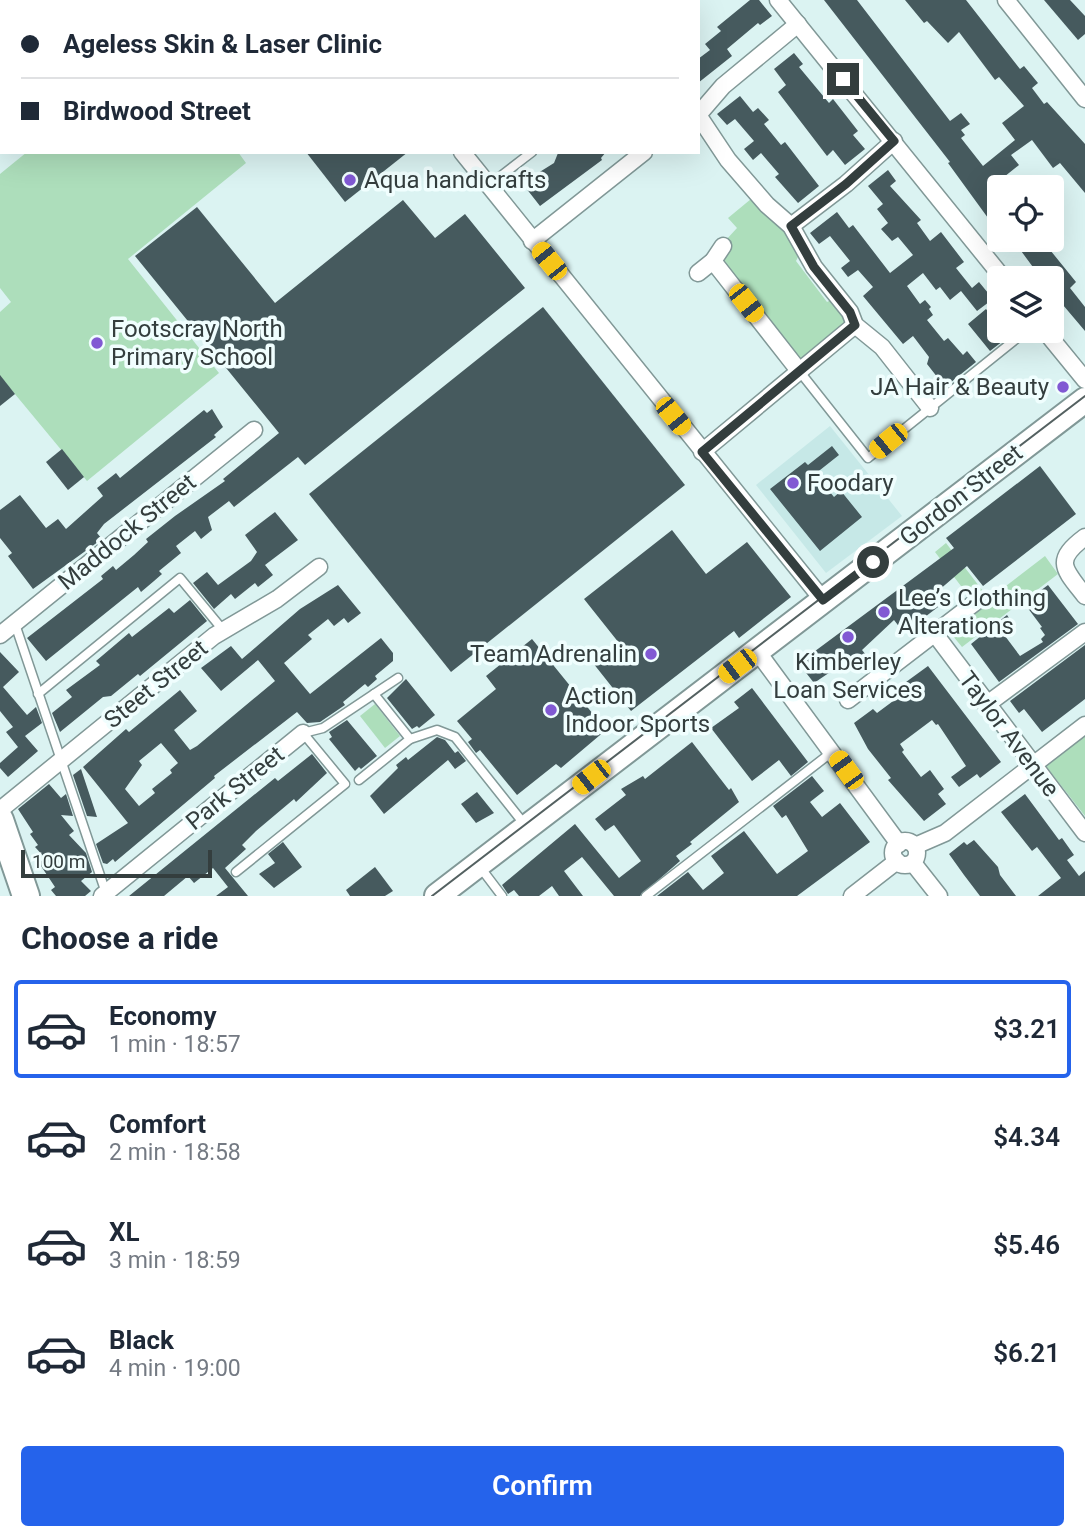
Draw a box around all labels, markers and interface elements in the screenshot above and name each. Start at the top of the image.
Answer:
text: Ageless Skin & Laser Clinic [63,29,382,59]
route end [827,63,859,95]
text: Birdwood Street [63,96,251,126]
place label: Aqua handicrafts [364,166,546,194]
marker: Aqua handicrafts [342,172,358,188]
map controls [987,175,1064,343]
button: locate [987,175,1064,252]
car [528,238,571,284]
button: layers [987,266,1064,343]
car [725,280,768,326]
place label: Footscray North Primary School [111,315,283,371]
marker: Footscray North Primary School [89,335,105,351]
place label: JA Hair & Beauty [870,373,1050,401]
marker: JA Hair & Beauty [1055,379,1071,395]
car [652,393,695,439]
car [866,420,911,462]
street label: Gordon Street [894,438,1028,551]
street label: Maddock Street [53,468,202,596]
place label: Foodary [807,469,894,497]
marker: Foodary [785,475,801,491]
route start [857,546,889,578]
place label: Lee’s Clothing Alterations [898,584,1046,640]
marker: Lee’s Clothing Alterations [876,604,892,620]
marker: Kimberley Loan Services [840,629,856,645]
street label: Steet Street [99,634,213,734]
place label: Team Adrenalin [470,640,637,668]
car [714,645,761,687]
marker: Team Adrenalin [643,646,659,662]
place label: Kimberley Loan Services [773,648,923,704]
street label: Taylor Avenue [953,666,1065,802]
place label: Action Indoor Sports [565,682,710,738]
marker: Action Indoor Sports [543,702,559,718]
street label: Park Street [180,740,290,836]
car [826,747,867,793]
car [568,756,615,798]
scale bar [21,847,212,879]
text: 100 m [32,850,85,873]
text: Choose a ride [21,919,218,957]
icon: car [25,998,88,1061]
text: Economy [109,1001,216,1031]
text: $3.21 [993,1014,1060,1044]
text: 1 min · 18:57 [109,1031,241,1058]
icon: car [25,1106,88,1169]
text: Comfort [109,1109,206,1139]
text: $4.34 [993,1122,1060,1152]
text: 2 min · 18:58 [109,1139,241,1166]
icon: car [25,1214,88,1277]
text: XL [109,1217,140,1247]
text: $5.46 [993,1230,1060,1260]
text: 3 min · 18:59 [109,1247,241,1274]
icon: car [25,1322,88,1385]
text: Black [109,1325,174,1355]
text: $6.21 [993,1338,1060,1368]
text: 4 min · 19:00 [109,1355,241,1382]
button: Confirm [21,1446,1064,1526]

